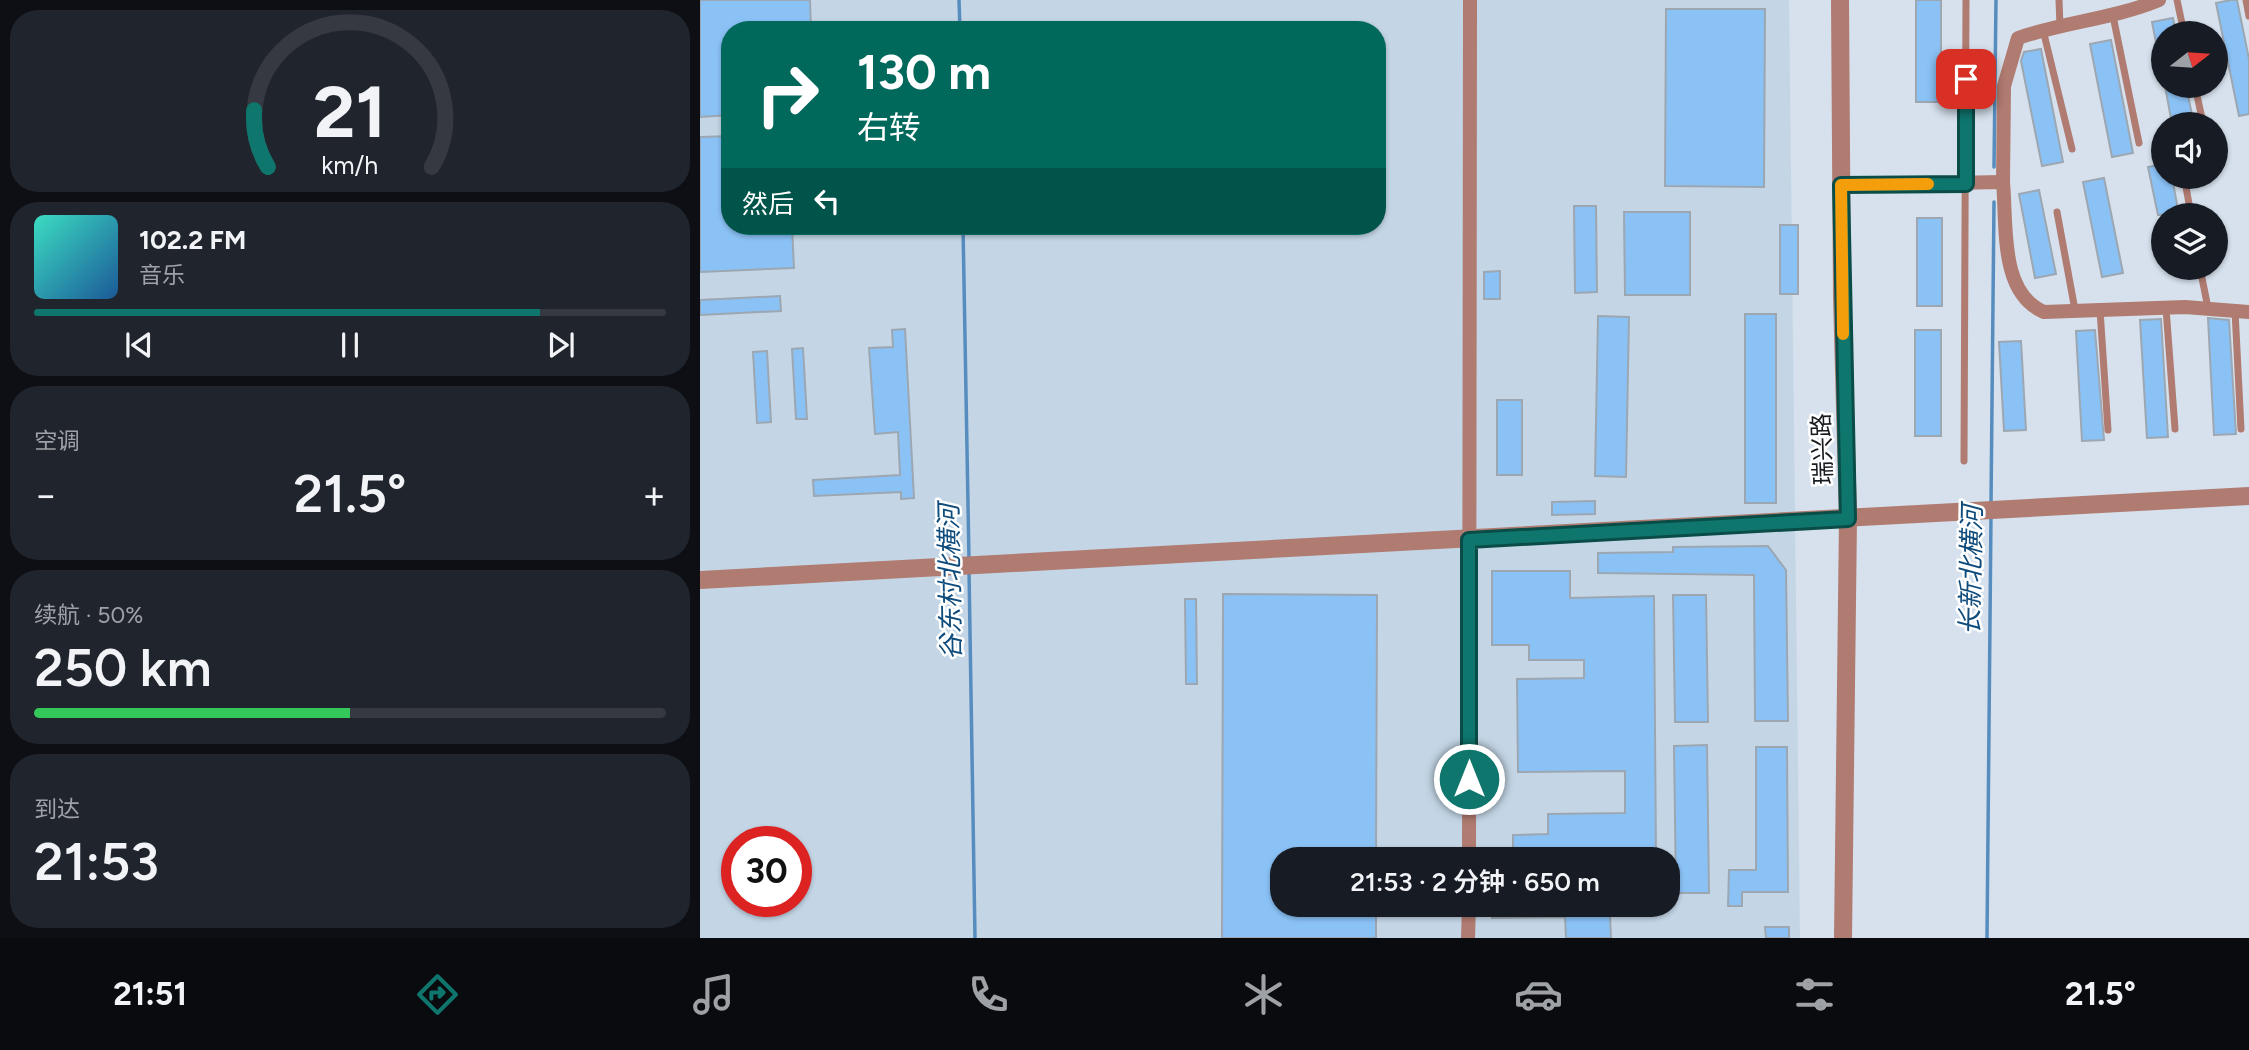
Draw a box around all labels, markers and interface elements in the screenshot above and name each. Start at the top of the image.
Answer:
north arrow [2151,21,2228,98]
map controls [2151,21,2228,280]
text: 130 m [857,42,991,101]
icon: right [742,49,833,140]
pin [1936,49,1996,109]
icon: arrive [1947,60,1985,98]
text: 21 [314,68,386,155]
text: 右转 [857,109,921,147]
button: sound [2151,112,2228,189]
text: km/h [321,150,379,180]
icon: left [808,182,846,220]
text: 然后 [742,188,794,220]
button: layers [2151,203,2228,280]
text: 102.2 FM [139,224,246,256]
text: 音乐 [139,261,185,289]
icon: previous [120,326,158,364]
icon: pause [331,326,369,364]
icon: next [542,326,580,364]
street label: 瑞兴路 [1806,413,1838,485]
text: 空调 [34,427,80,455]
text: 21.5° [293,463,407,525]
text: − [34,472,58,518]
text: + [642,472,666,518]
water label: 谷东村北横河 [933,499,967,660]
water label: 长新北横河 [1954,500,1988,635]
text: 续航 · 50% [34,601,143,629]
text: 250 km [34,637,212,699]
position arrow [1432,742,1506,816]
text: 到达 [34,795,80,823]
speed limit sign: 30 [721,826,812,917]
text: 21:53 [34,831,159,893]
text: 21:53 · 2 分钟 · 650 m [1350,866,1600,898]
icon: directions [413,970,462,1019]
icon: music [689,970,738,1019]
icon: phone [964,970,1013,1019]
icon: climate [1239,970,1288,1019]
icon: car [1514,970,1563,1019]
icon: filters [1790,970,1839,1019]
text: 21:51 [113,975,187,1013]
text: 21.5° [2065,975,2136,1013]

